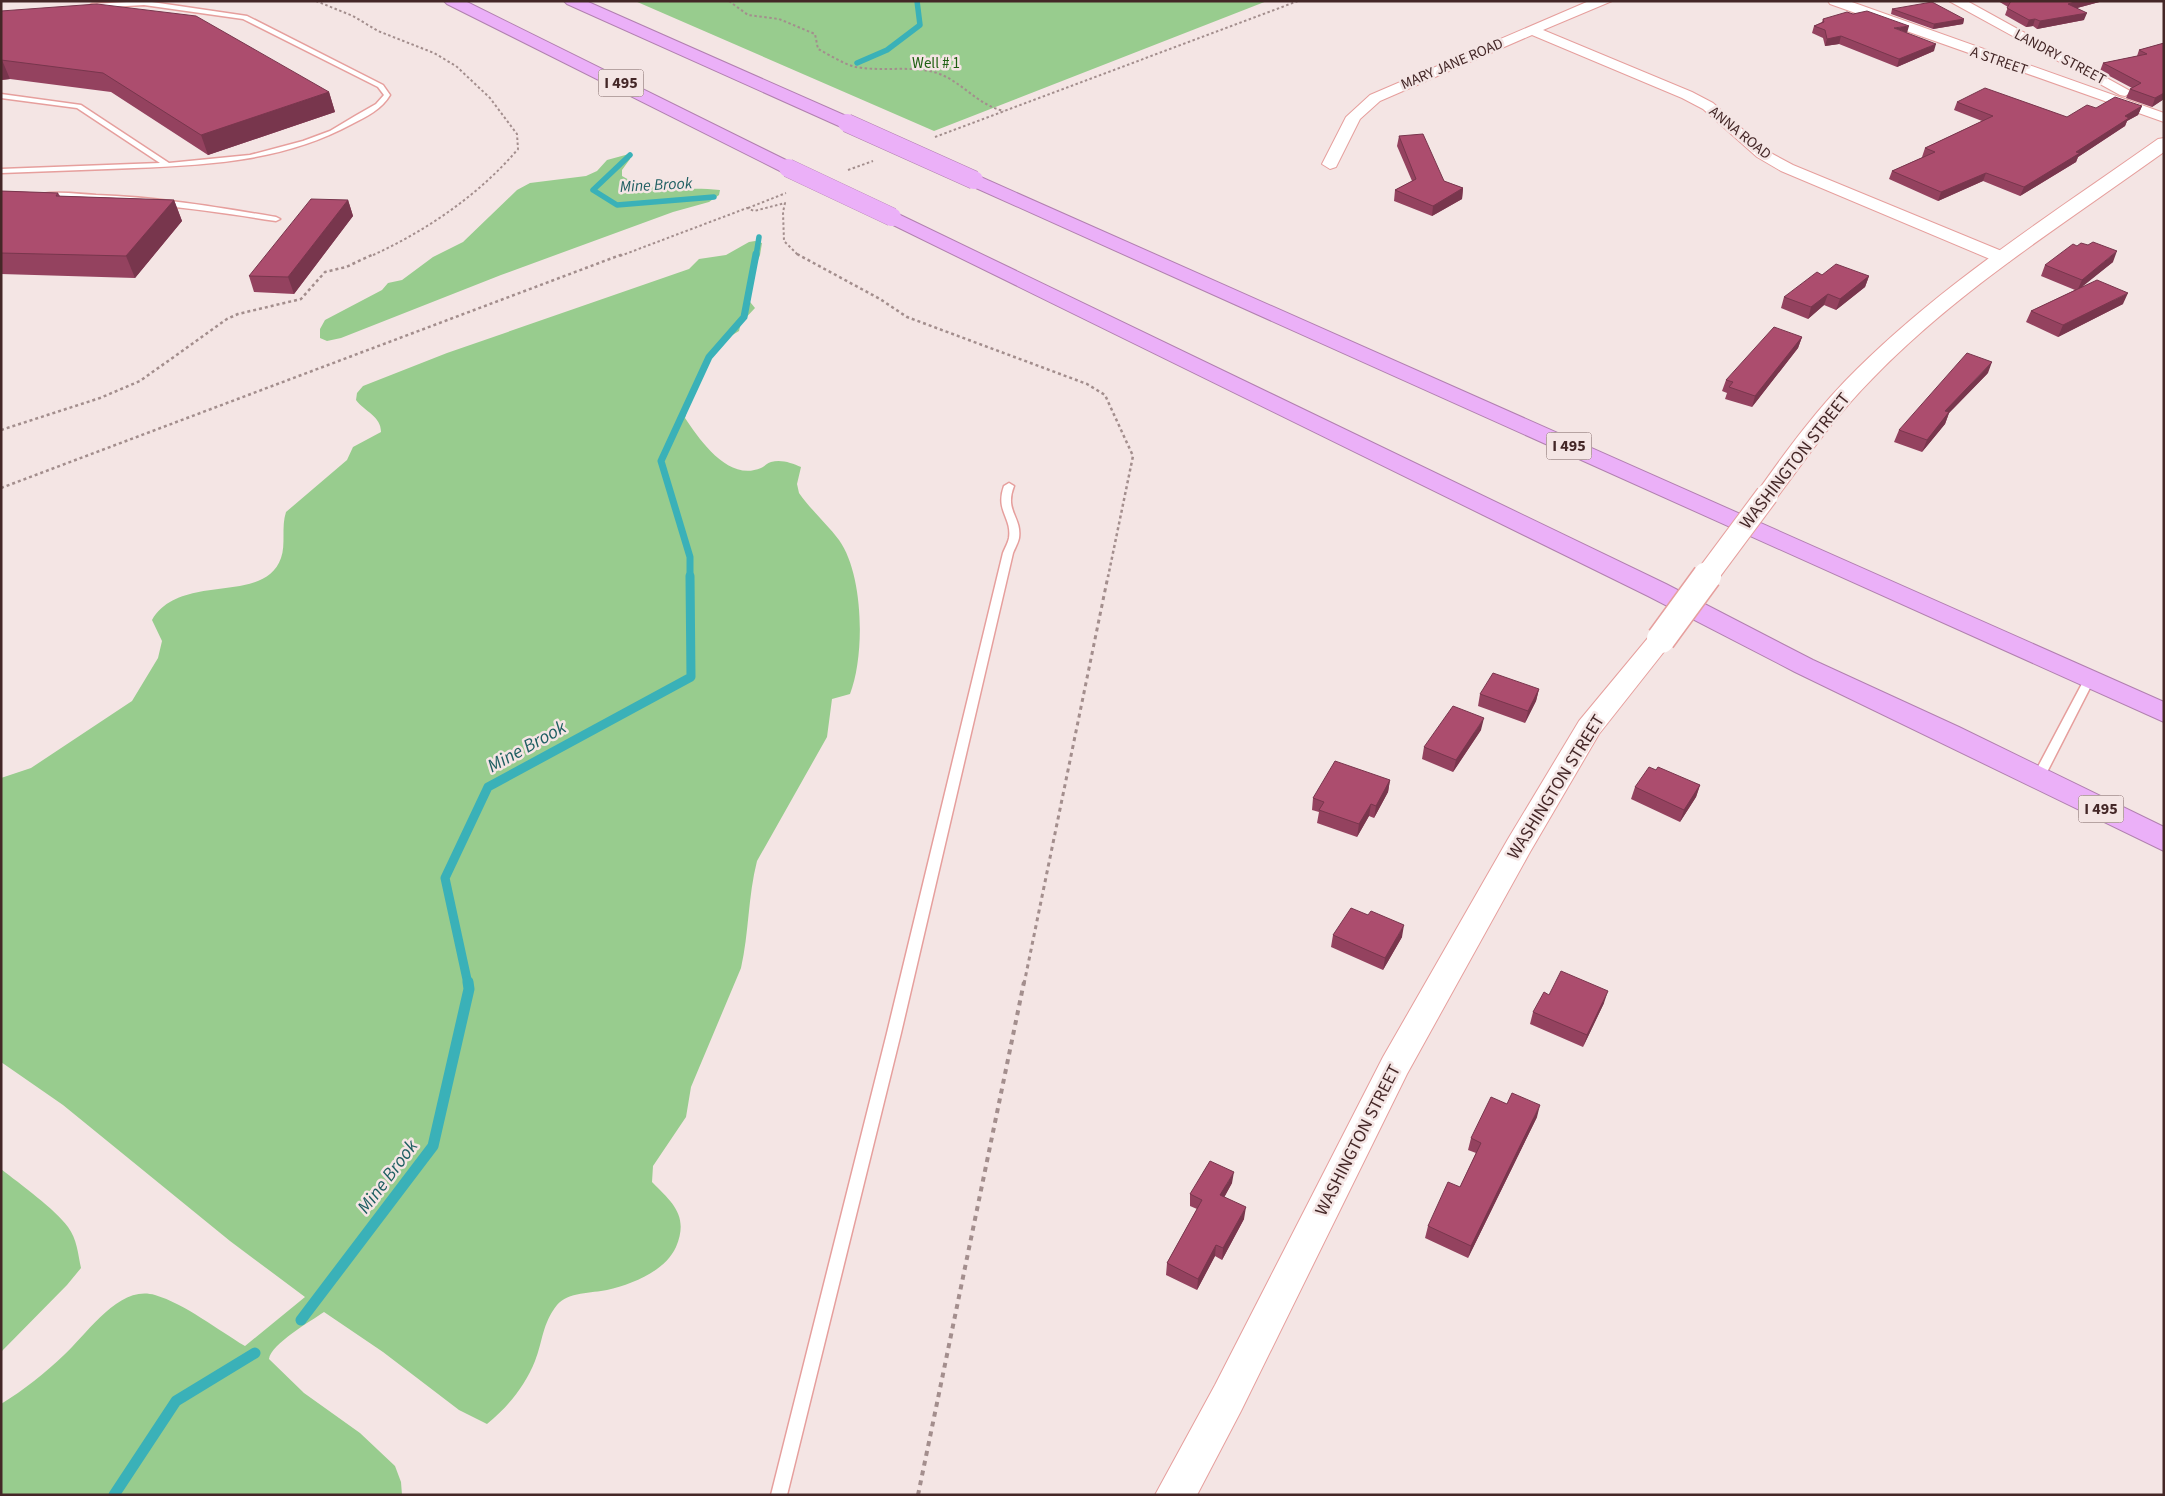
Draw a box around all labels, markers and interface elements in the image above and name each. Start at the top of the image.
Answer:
street label: LANDRY STREET [2010,24,2110,90]
street label: MARY JANE ROAD [1398,33,1506,95]
street label: A STREET [1968,41,2030,81]
park label: Well # 1 [912,53,960,74]
road number: I 495 [598,70,644,96]
street label: ANNA ROAD [1704,101,1776,165]
water label: Mine Brook [619,172,693,198]
street label: WASHINGTON STREET [1734,387,1856,534]
road number: I 495 [1546,432,1592,460]
street label: WASHINGTON STREET [1501,709,1611,864]
water label: Mine Brook [483,714,572,780]
road number: I 495 [2078,796,2124,822]
street label: WASHINGTON STREET [1309,1060,1407,1220]
water label: Mine Brook [351,1134,425,1220]

